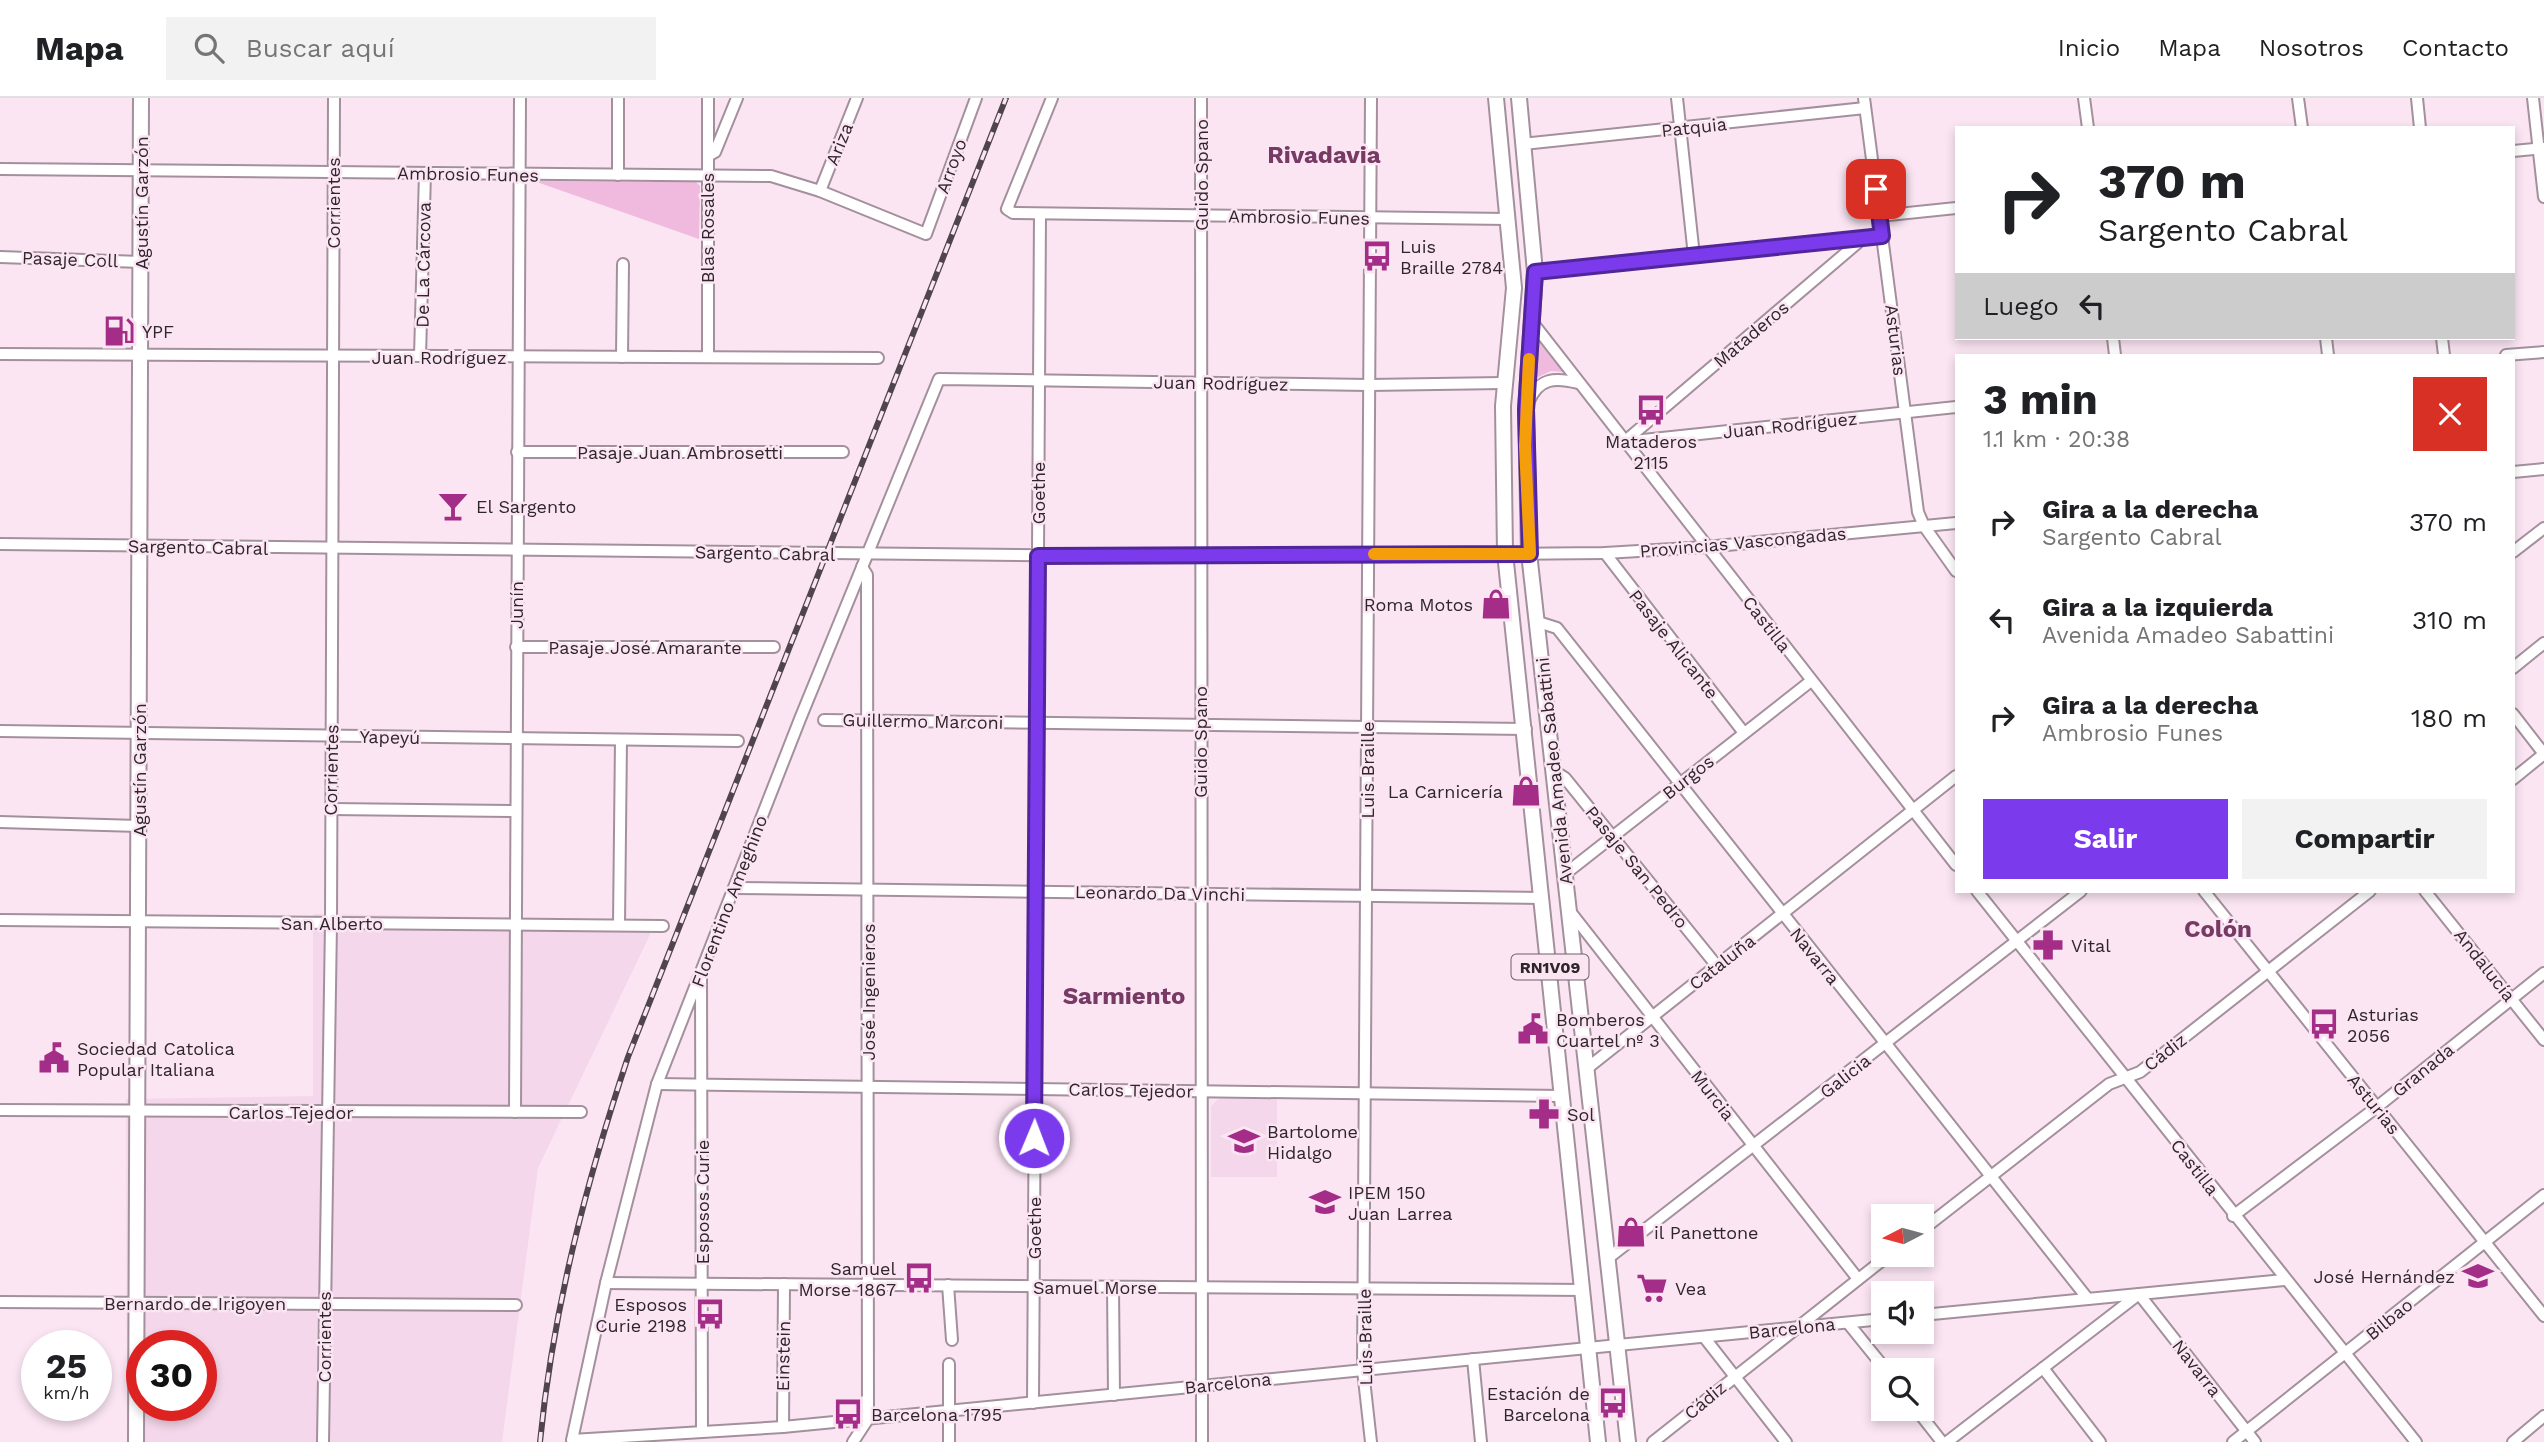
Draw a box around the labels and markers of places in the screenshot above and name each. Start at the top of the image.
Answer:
pin [1846,159,1906,219]
place label: Luis Braille 2784 [1400,236,1503,278]
bus stop icon: Luis Braille 2784 [1360,239,1394,273]
fuel station icon: YPF [102,314,136,348]
place label: YPF [142,321,174,342]
bus stop icon: Mataderos 2115 [1634,393,1668,427]
place label: Mataderos 2115 [1605,431,1697,473]
bar icon: El Sargento [436,489,470,523]
place label: El Sargento [476,496,576,517]
shop icon: Roma Motos [1479,587,1513,621]
place label: Roma Motos [1364,594,1473,615]
shop icon: La Carnicería [1509,774,1543,808]
place label: La Carnicería [1388,781,1503,802]
pharmacy icon: Vital [2031,928,2065,962]
place label: Vital [2071,935,2111,956]
place label: Asturias 2056 [2347,1004,2419,1046]
bus stop icon: Asturias 2056 [2307,1007,2341,1041]
place label: Bomberos Cuartel nº 3 [1556,1009,1660,1051]
public building icon: Bomberos Cuartel nº 3 [1516,1012,1550,1046]
place label: Sociedad Catolica Popular Italiana [77,1038,235,1080]
public building icon: Sociedad Catolica Popular Italiana [37,1041,71,1075]
pharmacy icon: Sol [1527,1097,1561,1131]
place label: Sol [1567,1104,1595,1125]
place label: Bartolome Hidalgo [1267,1121,1358,1163]
school or university icon: Bartolome Hidalgo [1227,1124,1261,1158]
place label: IPEM 150 Juan Larrea [1348,1182,1453,1224]
school or university icon: IPEM 150 Juan Larrea [1308,1185,1342,1219]
shop icon: il Panettone [1614,1215,1648,1249]
place label: il Panettone [1654,1222,1759,1243]
place label: Samuel Morse 1867 [798,1258,896,1300]
school or university icon: José Hernández [2461,1259,2495,1293]
bus stop icon: Samuel Morse 1867 [902,1261,936,1295]
place label: José Hernández [2314,1266,2455,1287]
supermarket icon: Vea [1635,1271,1669,1305]
place label: Vea [1675,1278,1706,1299]
place label: Esposos Curie 2198 [595,1294,687,1336]
bus stop icon: Esposos Curie 2198 [693,1297,727,1331]
place label: Estación de Barcelona [1487,1383,1590,1425]
bus stop icon: Estación de Barcelona [1596,1386,1630,1420]
bus stop icon: Barcelona 1795 [831,1397,865,1431]
place label: Barcelona 1795 [871,1404,1002,1425]

